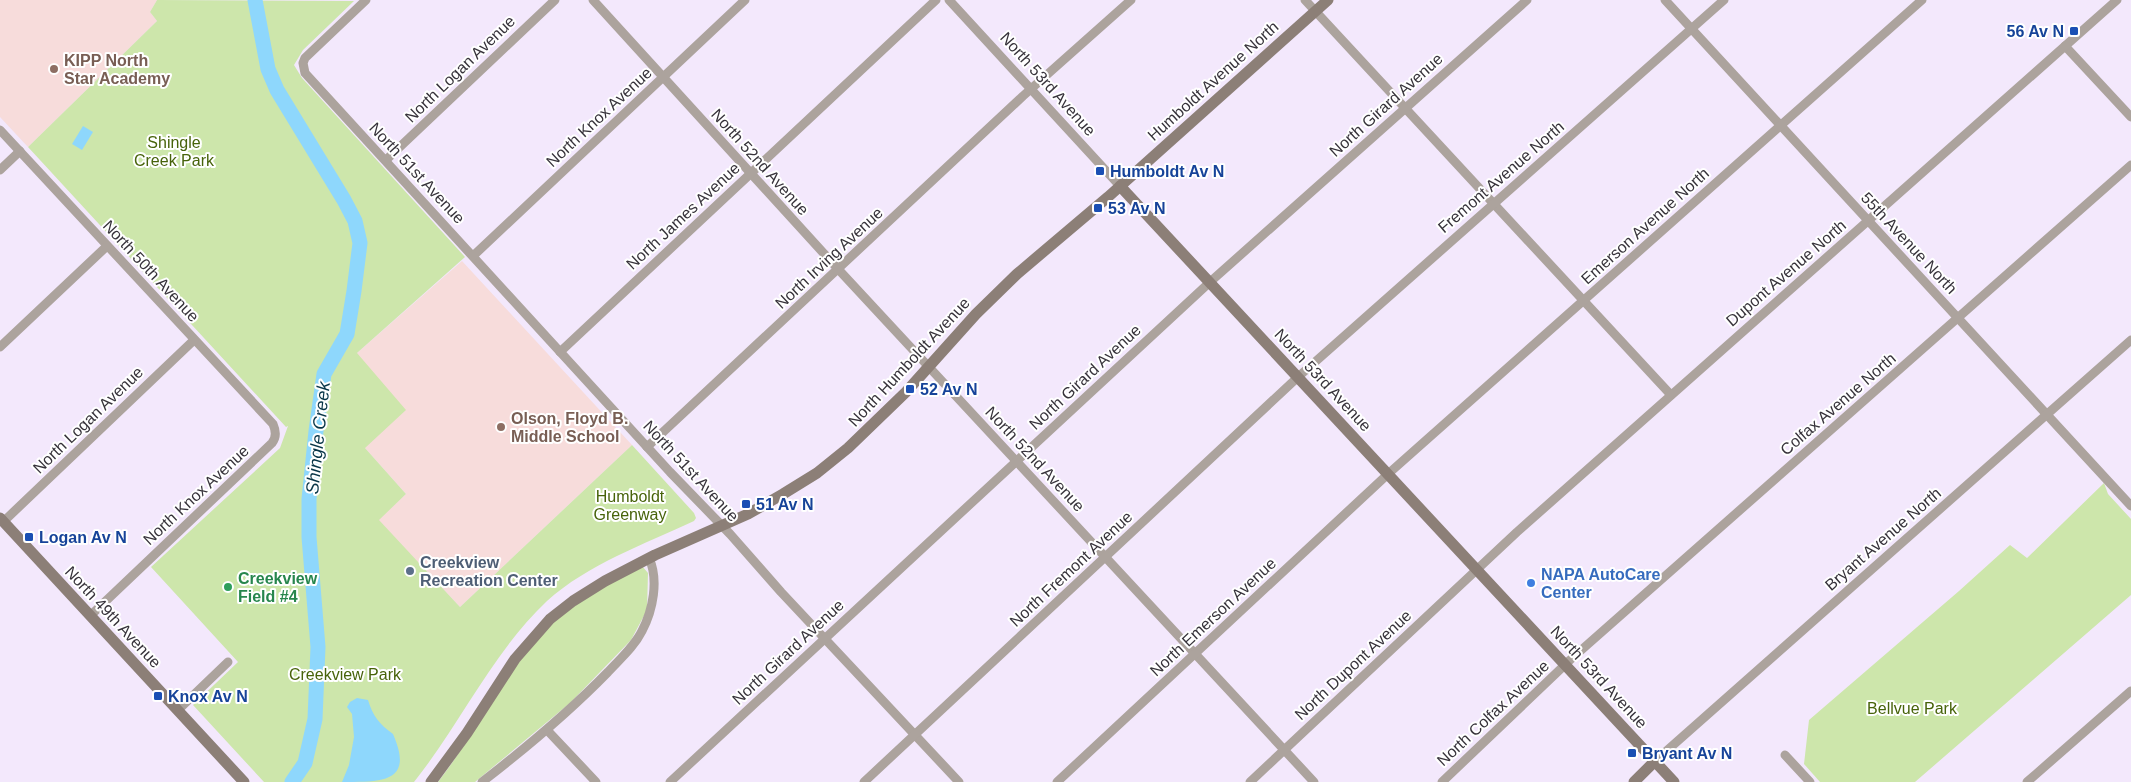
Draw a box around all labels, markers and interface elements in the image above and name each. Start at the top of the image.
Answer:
street label: North Logan Avenue [402,12,518,126]
street label: Humboldt Avenue North [1144,18,1282,144]
place label: 56 Av N [2006,23,2064,40]
marker: 56 Av N [2068,25,2080,37]
street label: North 53rd Avenue [997,29,1099,139]
street label: North Girard Avenue [1326,50,1446,160]
place label: KIPP North Star Academy [64,52,170,87]
marker: KIPP North Star Academy [48,63,60,75]
street label: North Knox Avenue [543,64,655,170]
street label: North 52nd Avenue [708,106,812,219]
street label: Fremont Avenue North [1435,118,1567,236]
street label: North 51st Avenue [366,119,468,227]
park label: Shingle Creek Park [134,134,215,169]
street label: North James Avenue [623,159,743,273]
place label: Humboldt Av N [1110,163,1224,180]
street label: Emerson Avenue North [1578,164,1712,288]
marker: Humboldt Av N [1094,165,1106,177]
street label: 55th Avenue North [1858,189,1960,297]
place label: 53 Av N [1108,200,1166,217]
marker: 53 Av N [1092,202,1104,214]
street label: North Irving Avenue [772,204,886,312]
street label: Dupont Avenue North [1723,216,1849,330]
street label: North 50th Avenue [100,217,202,325]
street label: North Humboldt Avenue [845,294,973,430]
street label: North Girard Avenue [1026,321,1144,433]
street label: North 53rd Avenue [1271,326,1375,435]
street label: Colfax Avenue North [1777,350,1899,458]
street label: North Logan Avenue [30,363,146,477]
water label: Shingle Creek [302,380,334,495]
place label: 52 Av N [920,381,978,398]
marker: 52 Av N [904,383,916,395]
street label: North 52nd Avenue [982,403,1088,515]
place label: Olson, Floyd B. Middle School [511,410,628,445]
street label: North 51st Avenue [640,417,742,525]
marker: Olson, Floyd B. Middle School [495,421,507,433]
street label: North Knox Avenue [140,442,252,548]
street label: Bryant Avenue North [1822,484,1944,594]
park label: Humboldt Greenway [594,488,666,523]
place label: 51 Av N [756,496,814,513]
marker: 51 Av N [740,498,752,510]
street label: North Fremont Avenue [1006,508,1136,630]
place label: Logan Av N [39,529,127,546]
marker: Logan Av N [23,531,35,543]
place label: Creekview Recreation Center [420,554,558,589]
street label: North Emerson Avenue [1147,554,1279,680]
street label: North 49th Avenue [62,563,164,671]
marker: Creekview Recreation Center [404,565,416,577]
place label: NAPA AutoCare Center [1541,566,1661,601]
place label: Creekview Field #4 [238,570,318,605]
marker: NAPA AutoCare Center [1525,577,1537,589]
marker: Creekview Field #4 [222,581,234,593]
street label: North Girard Avenue [729,596,847,708]
street label: North Dupont Avenue [1291,607,1415,723]
street label: North 53rd Avenue [1547,623,1651,732]
street label: North Colfax Avenue [1434,657,1552,769]
park label: Creekview Park [289,666,402,683]
place label: Knox Av N [168,688,248,705]
marker: Knox Av N [152,690,164,702]
park label: Bellvue Park [1867,700,1958,717]
place label: Bryant Av N [1642,745,1732,762]
marker: Bryant Av N [1626,747,1638,759]

